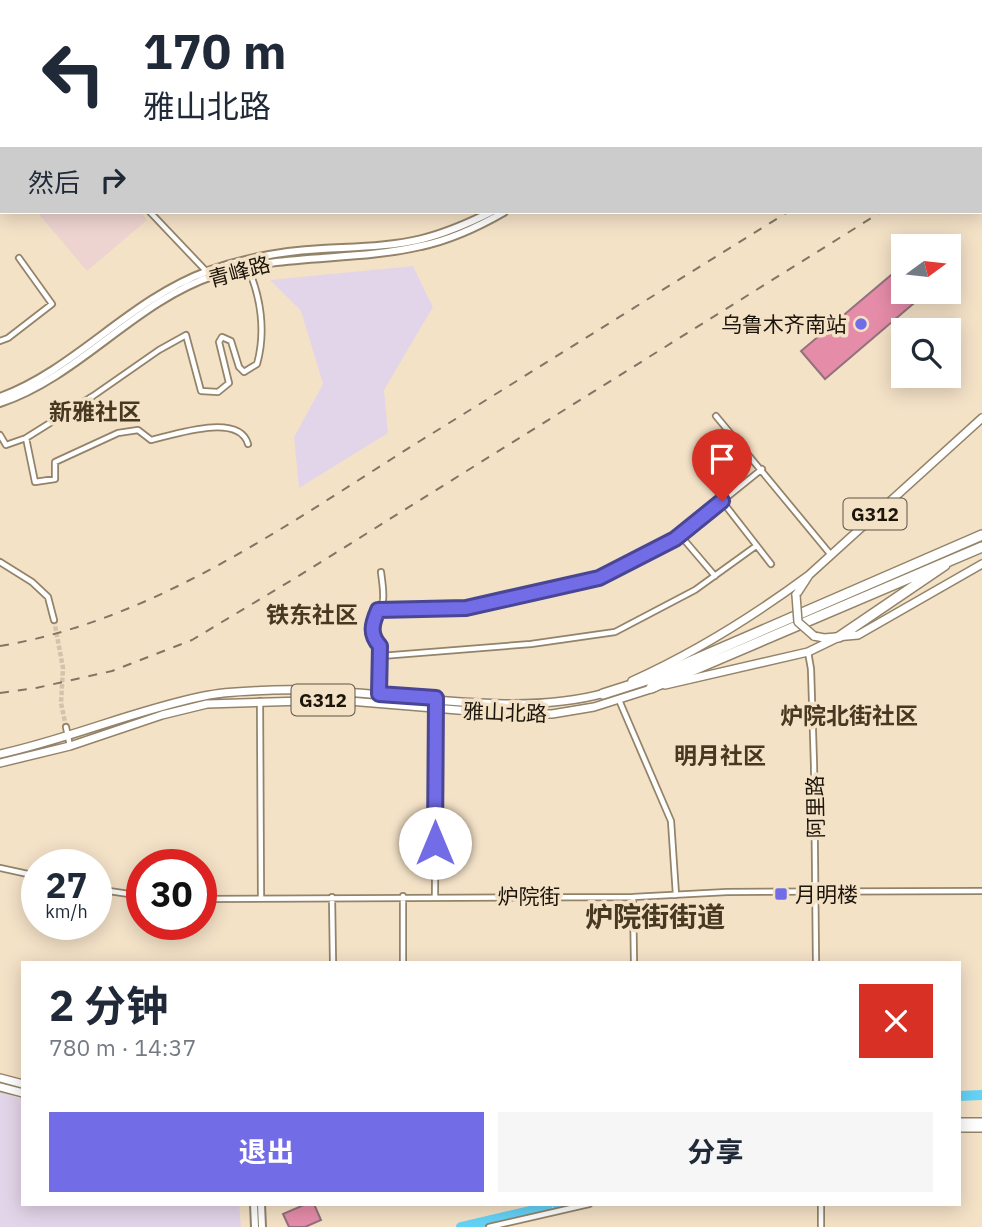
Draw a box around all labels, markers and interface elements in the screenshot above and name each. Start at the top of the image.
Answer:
text: 170 m [143,19,287,82]
icon: left [28,28,119,119]
text: 雅山北路 [143,85,271,127]
icon: right [94,161,132,199]
text: 然后 [28,165,80,199]
north arrow [891,234,961,304]
map controls [891,234,961,388]
street label: 青峰路 [205,249,273,293]
place label: 乌鲁木齐南站 [721,310,847,338]
marker: 乌鲁木齐南站 [853,316,869,332]
button: search [891,318,961,388]
district label: 新雅社区 [49,396,141,426]
pin [692,429,752,501]
icon: arrive [703,440,741,478]
road number: G312 [844,499,906,530]
district label: 铁东社区 [266,599,358,629]
road number: G312 [292,684,354,716]
street label: 雅山北路 [463,697,547,727]
district label: 炉院北街社区 [780,700,918,730]
district label: 明月社区 [674,740,766,770]
street label: 阿里路 [800,775,830,839]
position arrow [398,806,472,880]
speed limit sign: 30 [126,849,217,940]
text: 27 [45,862,88,908]
place label: 月明楼 [795,880,858,908]
street label: 炉院街 [498,882,561,910]
marker: 月明楼 [773,886,789,902]
district label: 炉院街街道 [585,898,725,935]
text: km/h [45,900,88,923]
text: 2 分钟 [49,978,168,1033]
button: close [859,984,933,1058]
text: 780 m · 14:37 [49,1032,196,1062]
button: 退出 [49,1112,484,1192]
button: 分享 [498,1112,933,1192]

